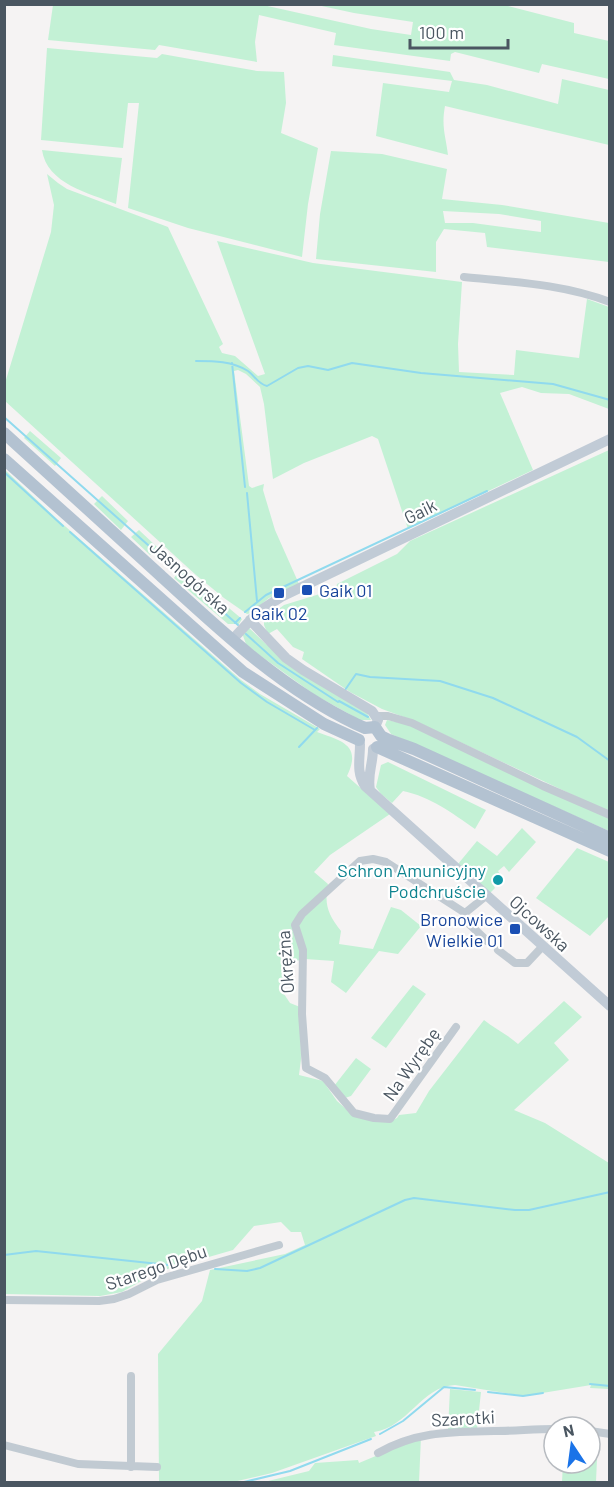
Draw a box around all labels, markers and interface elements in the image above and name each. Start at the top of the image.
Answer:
scale bar [410,12,508,50]
text: 100 m [419,21,464,43]
street label: Gaik [400,494,440,528]
street label: Jasnogórska [145,535,235,619]
place label: Gaik 01 [319,579,372,601]
marker: Gaik 01 [300,583,314,597]
marker: Gaik 02 [272,586,286,600]
place label: Gaik 02 [250,602,308,624]
place label: Schron Amunicyjny Podchruście [337,859,486,902]
marker: Schron Amunicyjny Podchruście [491,873,505,887]
street label: Ojcowska [505,890,575,956]
place label: Bronowice Wielkie 01 [420,908,503,951]
marker: Bronowice Wielkie 01 [508,922,522,936]
street label: Okrężna [272,930,298,994]
street label: Na Wyrębę [378,1023,444,1105]
street label: Starego Dębu [103,1239,209,1295]
street label: Szarotki [430,1405,496,1431]
north arrow [542,1415,602,1475]
text: N [561,1419,576,1440]

